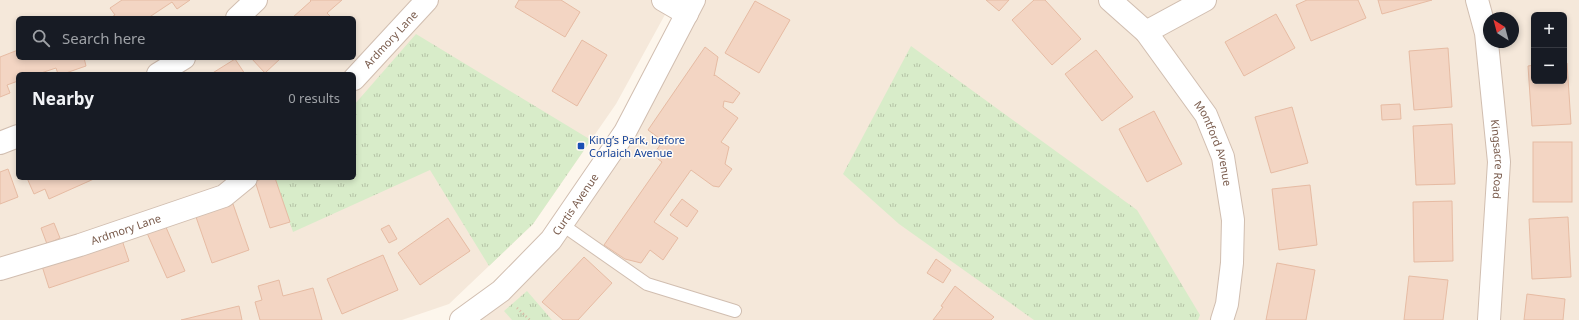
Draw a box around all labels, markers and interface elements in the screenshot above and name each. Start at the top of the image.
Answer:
street label: Ardmory Lane [360,7,421,71]
north arrow [1483,12,1519,48]
map controls [1531,12,1567,84]
button: + [1531,12,1567,48]
search box [16,16,356,60]
icon: search [30,27,52,49]
text: Search here [62,28,145,48]
button: − [1531,48,1567,84]
text: Nearby [32,87,94,110]
text: 0 results [288,89,340,107]
street label: Montford Avenue [1191,97,1236,187]
street label: Kingsacre Road [1488,119,1507,199]
place label: King’s Park, before Corlaich Avenue [589,132,685,160]
marker: King’s Park, before Corlaich Avenue [576,141,586,151]
street label: Curtis Avenue [548,170,602,238]
street label: Ardmory Lane [89,210,163,248]

